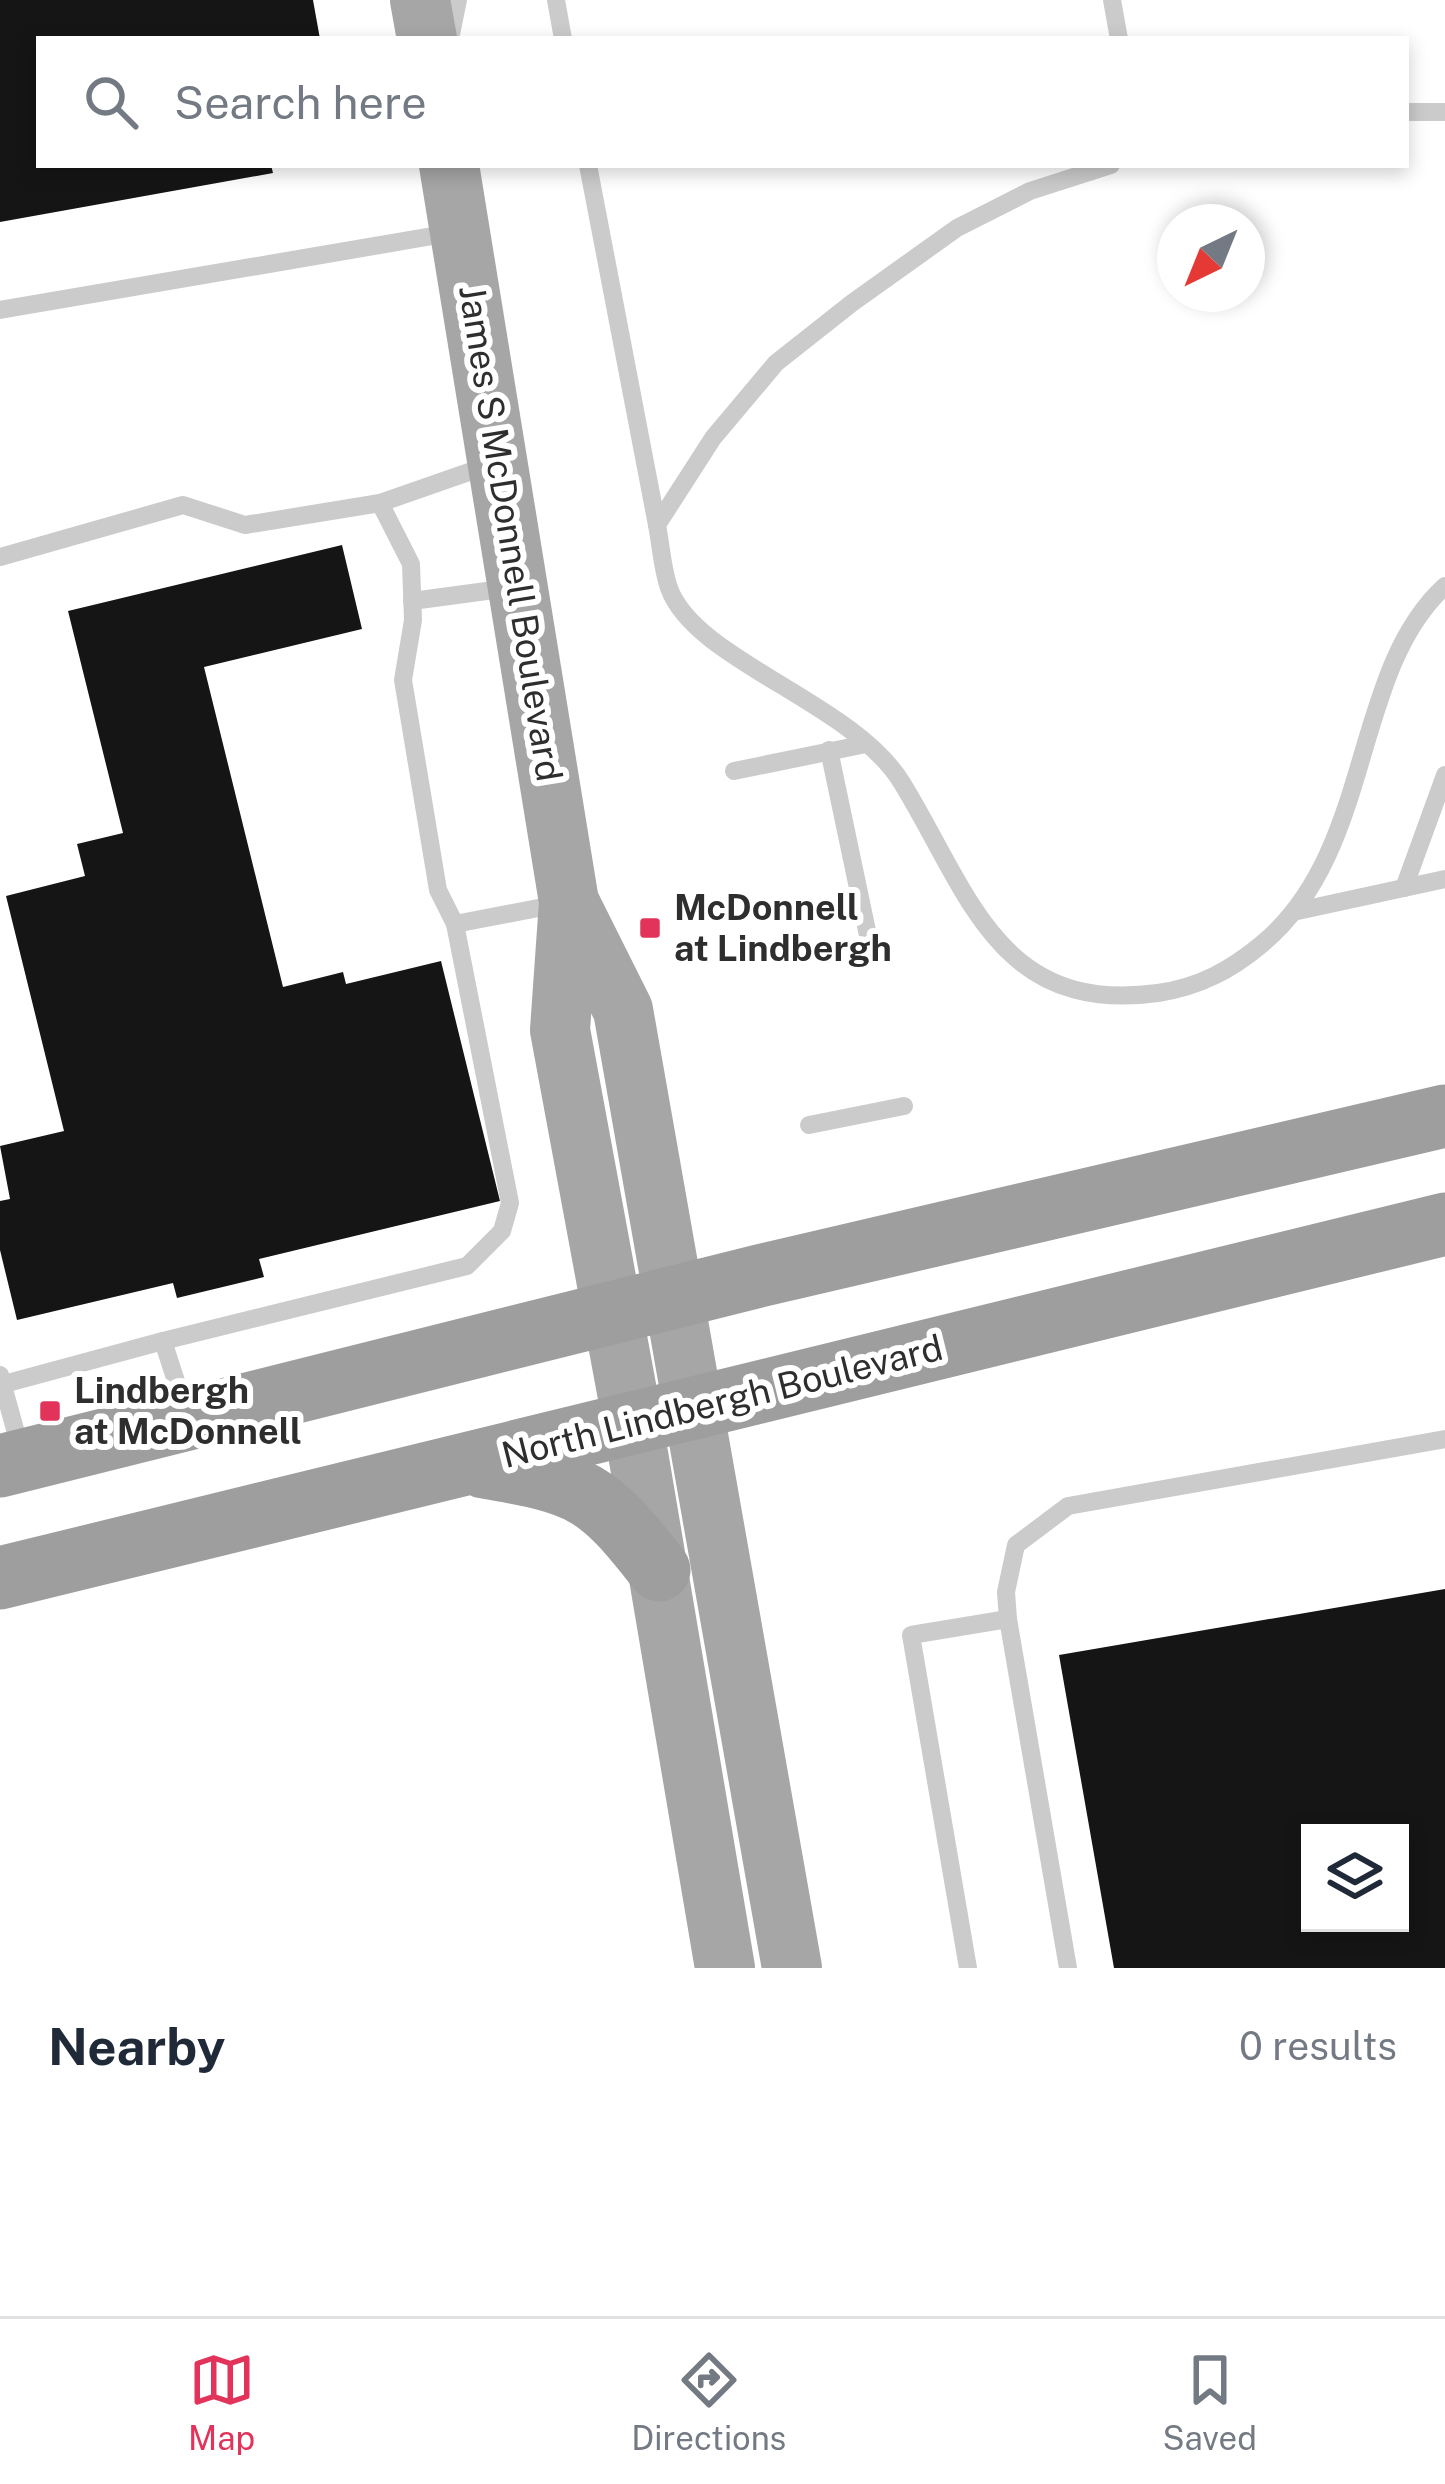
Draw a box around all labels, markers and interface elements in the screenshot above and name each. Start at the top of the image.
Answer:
search box [36,36,1409,168]
icon: search [78,69,144,135]
text: Search here [174,76,427,129]
north arrow [1157,204,1265,312]
street label: James S McDonnell Boulevard [451,282,571,784]
place label: McDonnell at Lindbergh [674,886,892,969]
marker: McDonnell at Lindbergh [637,915,663,941]
street label: North Lindbergh Boulevard [497,1326,947,1476]
place label: Lindbergh at McDonnell [74,1369,302,1452]
marker: Lindbergh at McDonnell [37,1398,63,1424]
map controls [1301,1824,1409,1932]
button: layers [1301,1824,1409,1932]
text: Nearby [48,2017,225,2076]
text: 0 results [1239,2023,1397,2069]
tab: Map [188,2347,255,2457]
tab: Directions [631,2347,786,2457]
tab: Saved [1163,2347,1257,2457]

